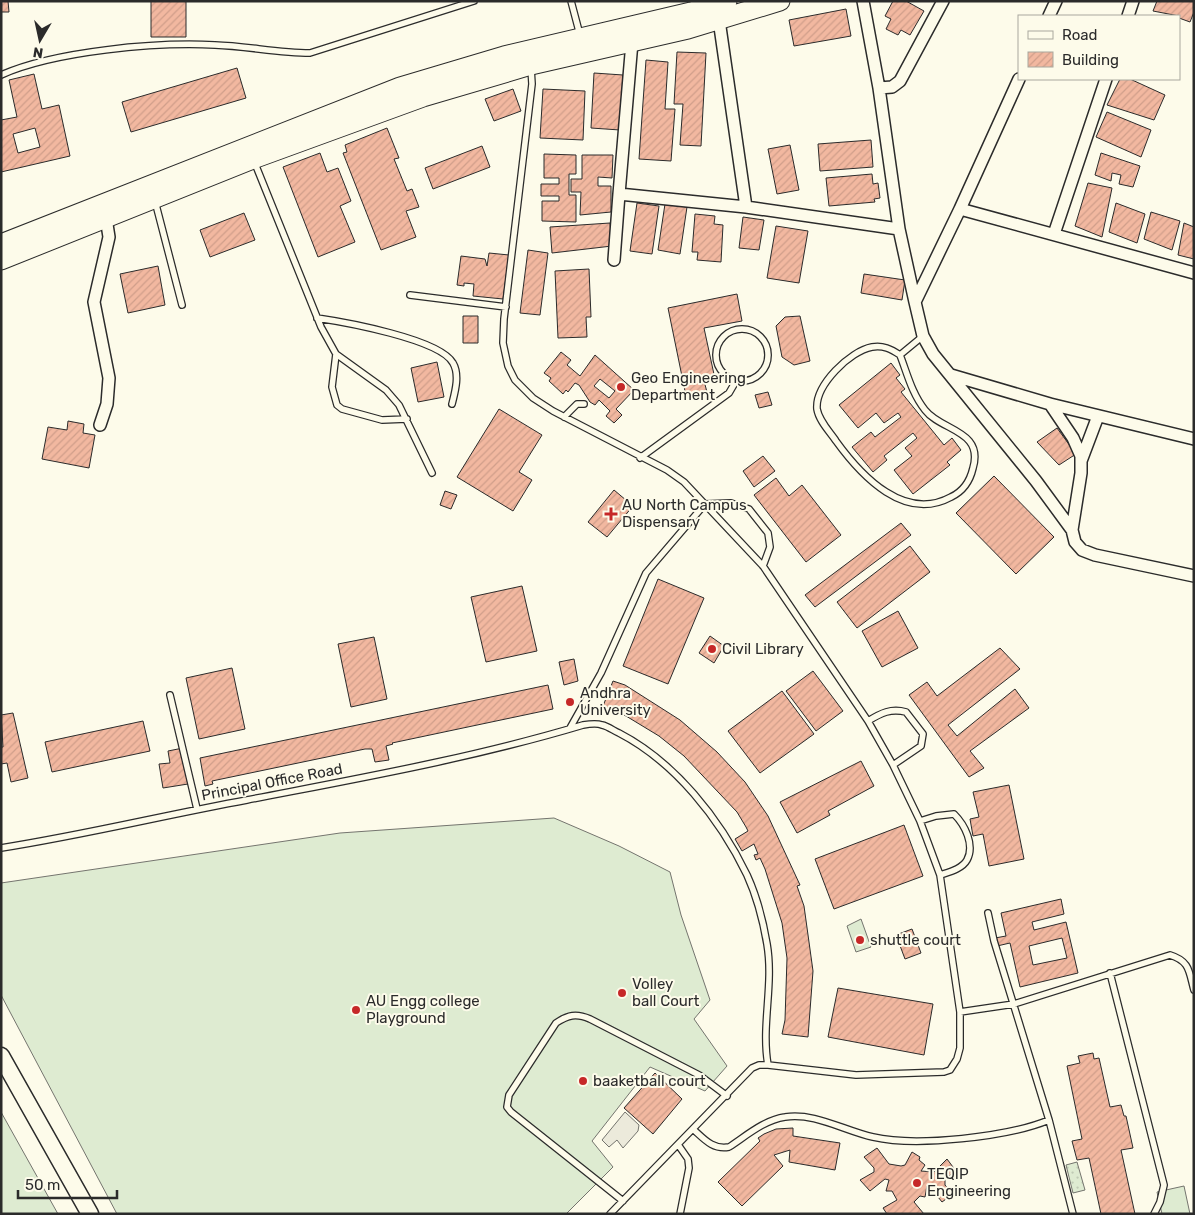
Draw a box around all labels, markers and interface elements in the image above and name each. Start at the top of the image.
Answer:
north arrow [15,15,65,65]
legend [1018,15,1180,80]
text: Road [1062,26,1098,44]
text: N [32,43,44,62]
text: Building [1062,51,1119,69]
place label: Geo Engineering Department [631,369,746,404]
marker: Geo Engineering Department [615,381,627,393]
place label: AU North Campus Dispensary [622,496,747,531]
marker: AU North Campus Dispensary [604,507,618,521]
place label: Civil Library [722,640,804,658]
marker: Civil Library [706,643,718,655]
place label: Andhra University [580,684,651,719]
marker: Andhra University [564,696,576,708]
street label: Principal Office Road [200,759,344,805]
place label: shuttle court [870,931,961,949]
marker: shuttle court [854,934,866,946]
place label: Volley ball Court [632,975,700,1010]
marker: Volley ball Court [616,987,628,999]
place label: AU Engg college Playground [366,992,480,1027]
marker: AU Engg college Playground [350,1004,362,1016]
place label: baaketball court [593,1072,706,1090]
marker: baaketball court [577,1075,589,1087]
place label: TEQIP Engineering [927,1165,1011,1200]
scale bar [18,1168,116,1200]
text: 50 m [25,1176,60,1194]
marker: TEQIP Engineering [911,1177,923,1189]

